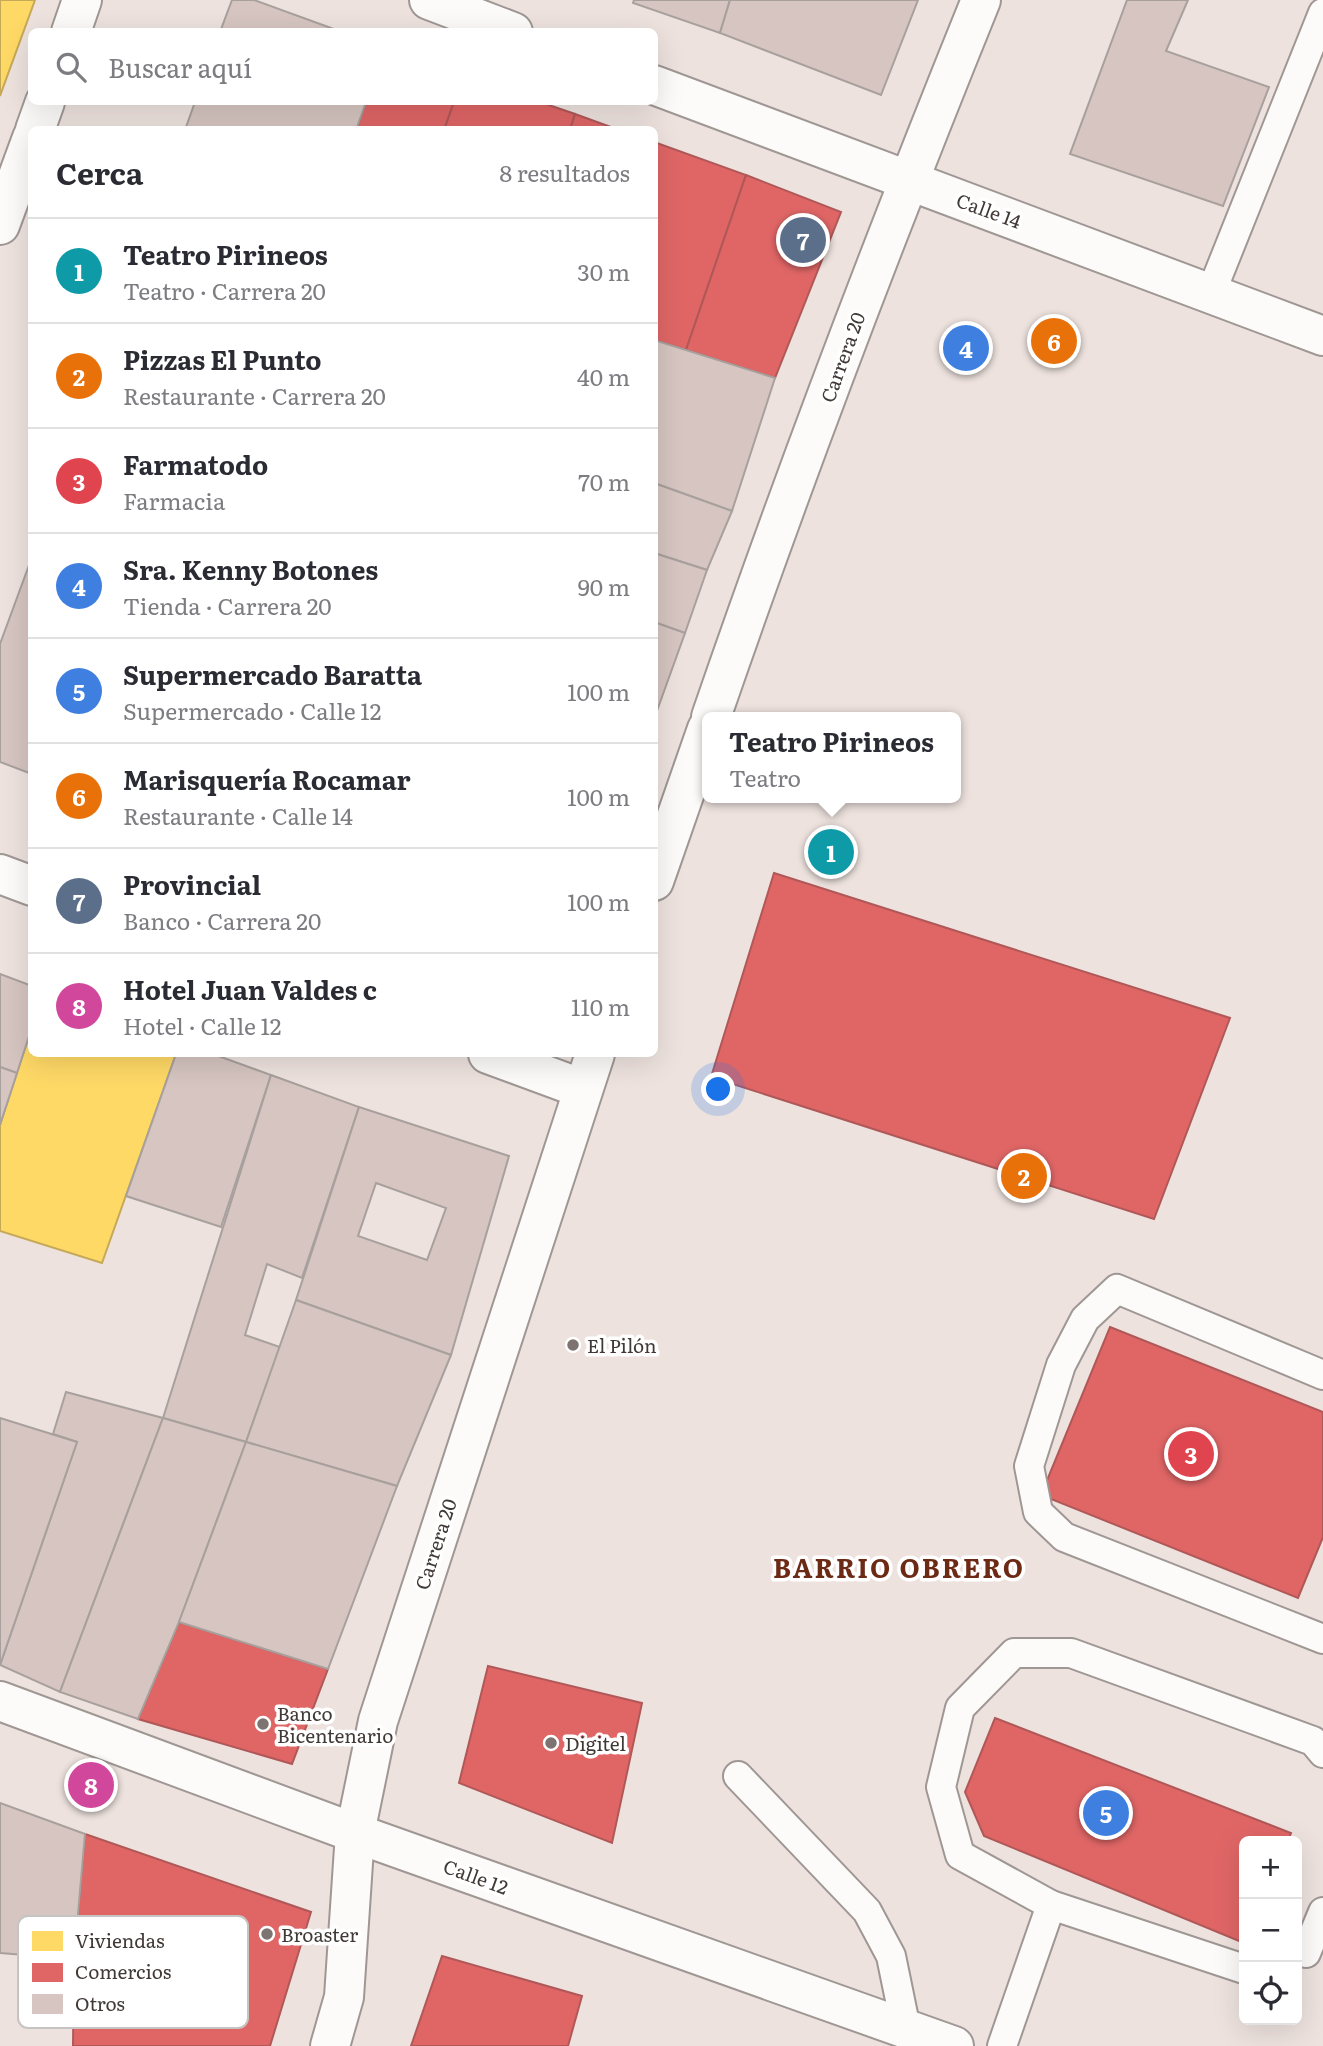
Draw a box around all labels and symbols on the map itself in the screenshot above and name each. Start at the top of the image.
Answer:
street label: Calle 14 [953,185,1026,235]
pin: 7 [780,214,826,266]
street label: Carrera 20 [813,308,871,406]
pin: 6 [1031,315,1077,367]
pin: 4 [943,322,989,374]
pin: 1 [808,826,854,878]
your location [701,1072,735,1106]
pin: 2 [1001,1150,1047,1202]
place label: El Pilón [587,1331,657,1359]
marker: El Pilón [565,1337,581,1353]
pin: 3 [1168,1428,1214,1480]
street label: Carrera 20 [407,1495,463,1593]
district label: BARRIO OBRERO [773,1547,1025,1586]
place label: Banco Bicentenario [277,1699,393,1749]
marker: Banco Bicentenario [255,1716,271,1732]
place label: Digitel [565,1729,626,1757]
marker: Digitel [543,1735,559,1751]
pin: 8 [68,1759,114,1811]
pin: 5 [1083,1787,1129,1839]
street label: Calle 12 [440,1851,512,1901]
legend [18,1916,248,2028]
place label: Broaster [281,1920,358,1948]
text: Viviendas [75,1926,165,1954]
marker: Broaster [259,1926,275,1942]
text: Comercios [75,1957,172,1985]
text: Otros [75,1989,125,2017]

